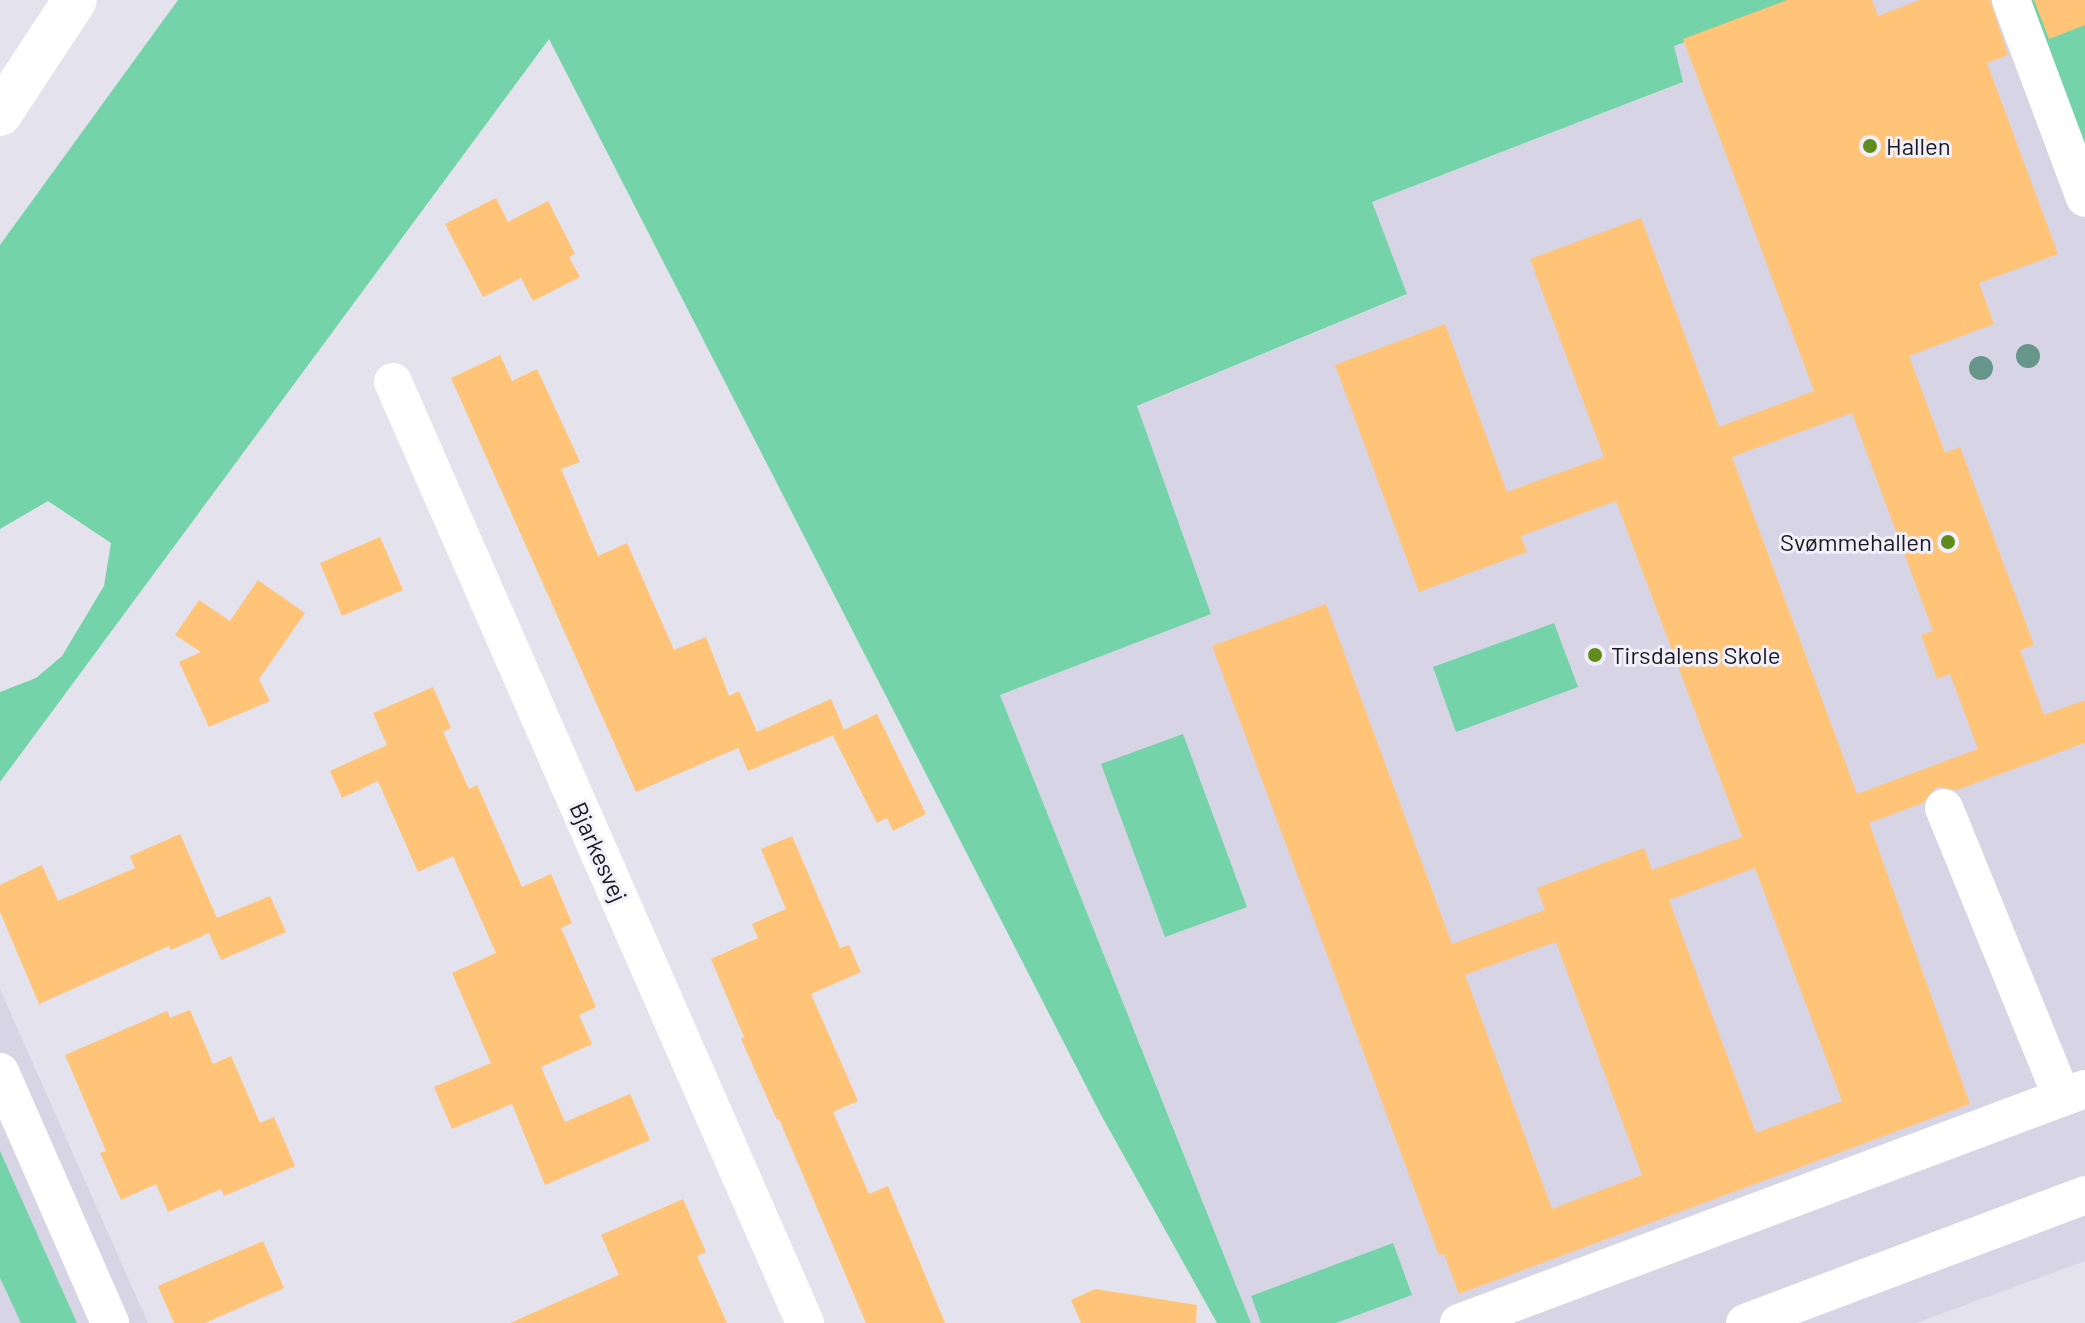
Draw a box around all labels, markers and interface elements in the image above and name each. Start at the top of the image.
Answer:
place label: Hallen [1886,132,1951,160]
marker: Hallen [1861,137,1879,155]
place label: Svømmehallen [1780,528,1932,556]
marker: Svømmehallen [1939,533,1957,551]
place label: Tirsdalens Skole [1611,641,1781,669]
marker: Tirsdalens Skole [1586,646,1604,664]
street label: Bjarkesvej [564,797,634,907]

